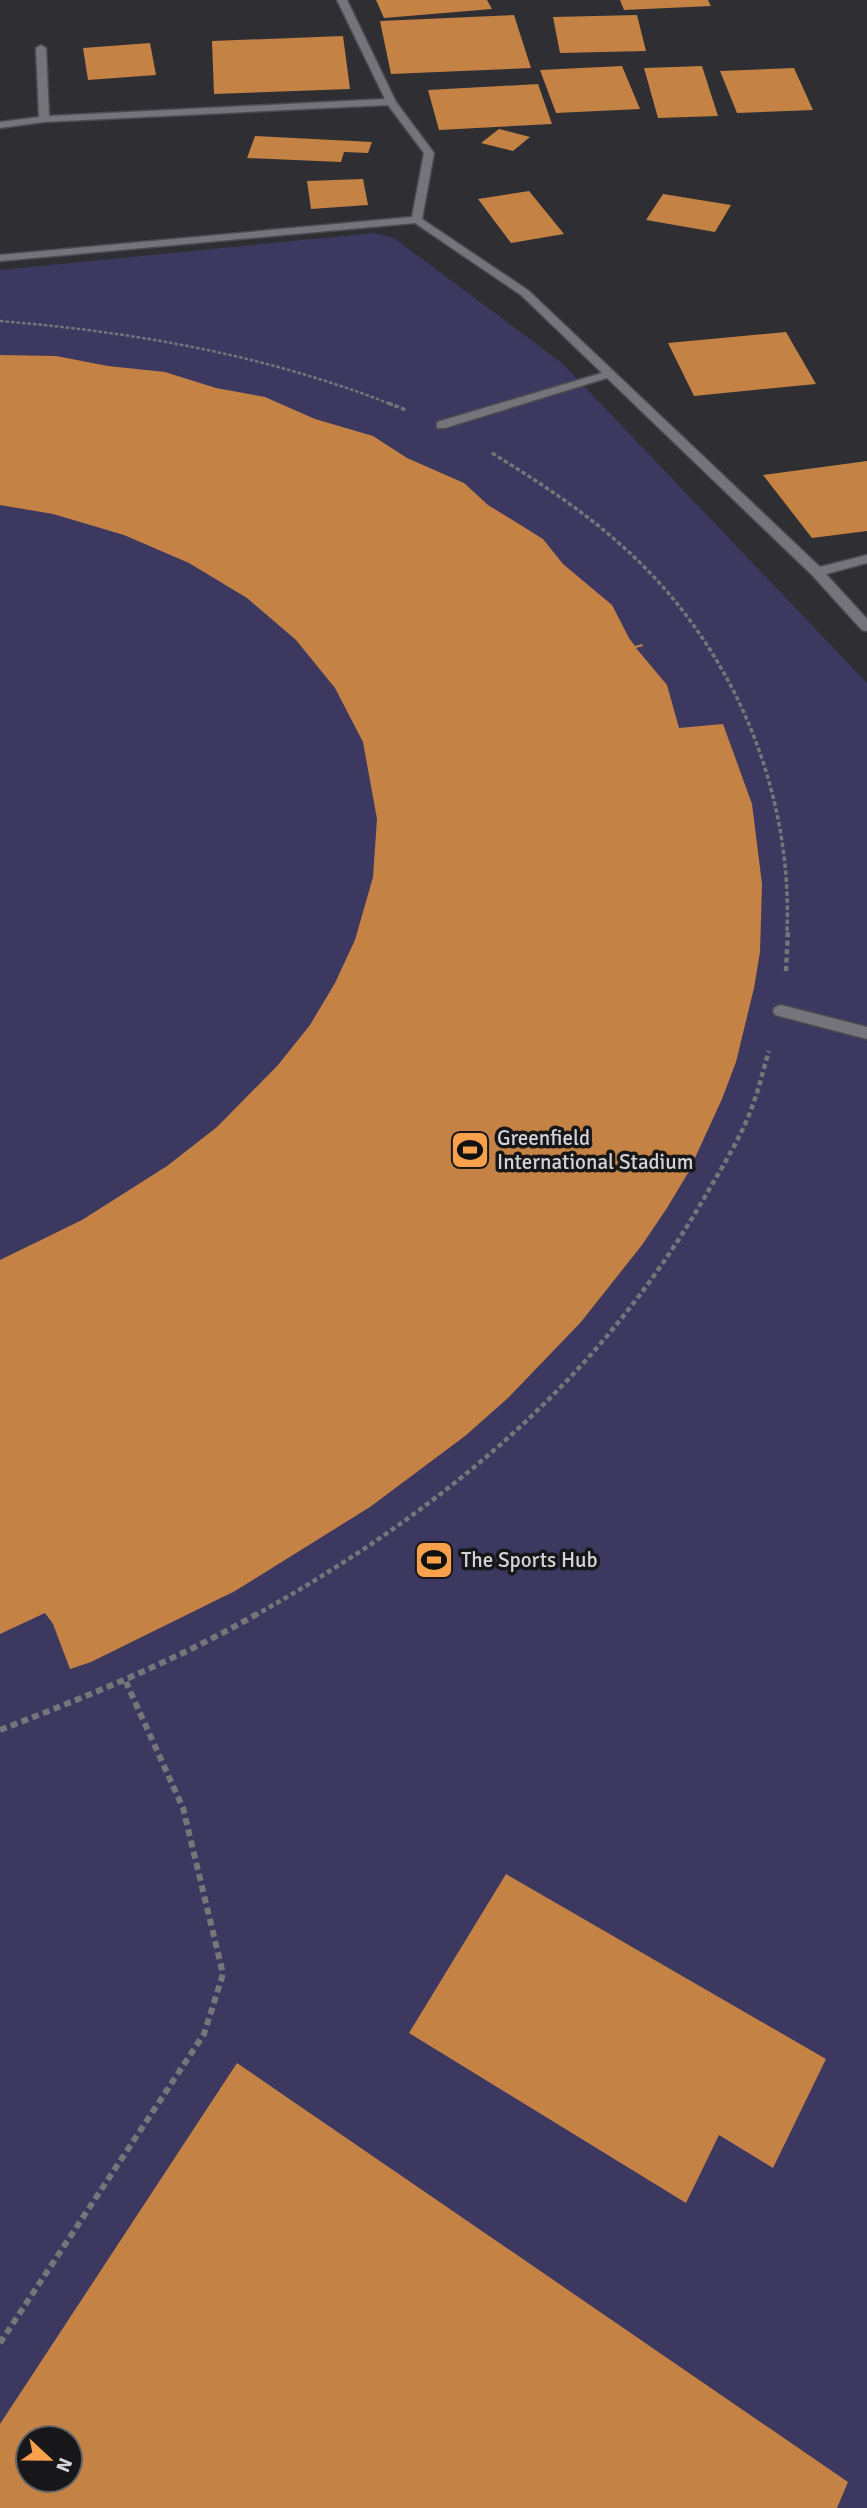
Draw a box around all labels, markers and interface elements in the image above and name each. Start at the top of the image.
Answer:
place label: Greenfield International Stadium [497,1125,693,1175]
sports icon: Greenfield International Stadium [449,1129,491,1171]
sports icon: The Sports Hub [413,1539,455,1581]
place label: The Sports Hub [461,1547,598,1573]
north arrow [14,2424,84,2494]
text: N [50,2454,77,2476]

